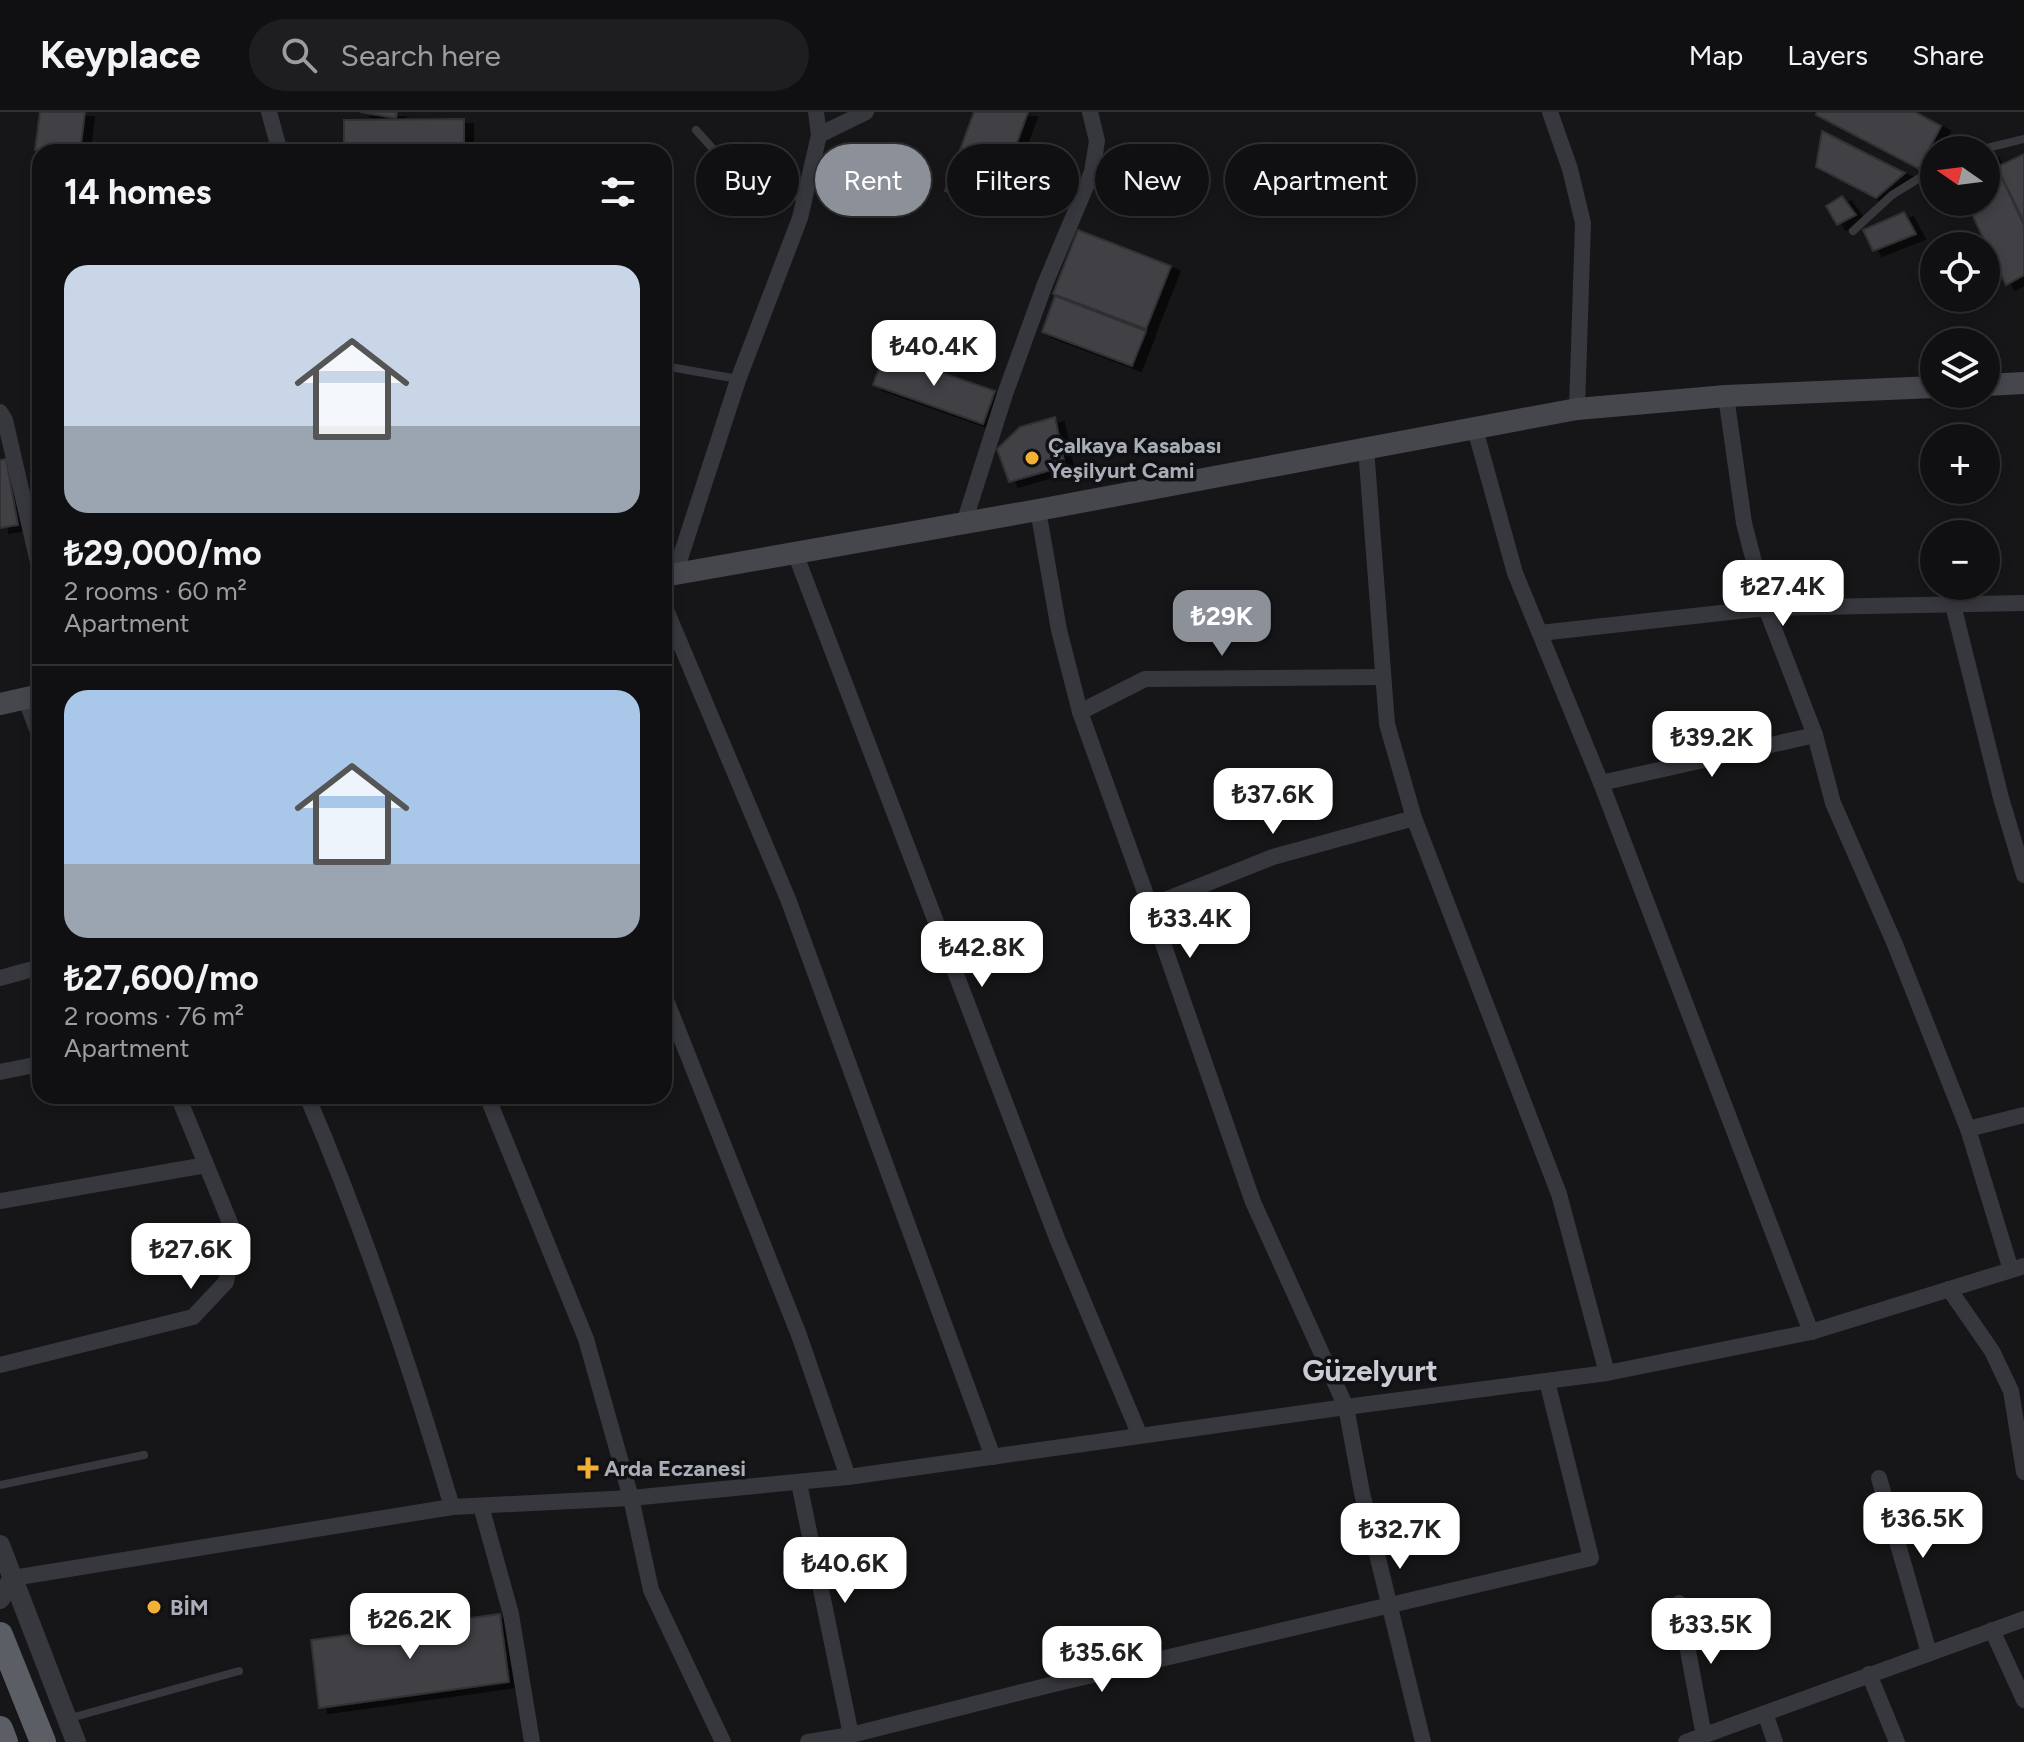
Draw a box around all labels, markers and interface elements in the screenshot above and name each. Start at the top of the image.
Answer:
search box [249,19,809,91]
text: Keyplace [40,32,201,78]
icon: search [277,33,321,77]
text: Search here [341,37,501,74]
text: Map [1689,38,1743,72]
text: Layers [1787,38,1868,72]
text: Share [1912,38,1984,72]
north arrow [1920,136,2000,216]
map controls [1920,136,2000,600]
chip: Buy [696,144,799,216]
chip: Rent [815,144,931,216]
chip: Filters [947,144,1079,216]
chip: New [1095,144,1209,216]
chip: Apartment [1225,144,1416,216]
icon: filters [596,170,640,214]
text: 14 homes [64,172,211,213]
button: locate [1920,232,2000,312]
icon: home [280,317,424,461]
pin: ₺40.4K [869,320,999,388]
button: layers [1920,328,2000,408]
text: ₺40.4K [890,330,978,362]
button: + [1920,424,2000,504]
place label: Çalkaya Kasabası Yeşilyurt Cami [1048,432,1222,484]
marker: Çalkaya Kasabası Yeşilyurt Cami [1023,449,1041,467]
button: − [1920,520,2000,600]
text: ₺29,000/mo [64,533,262,574]
pin: ₺27.4K [1718,560,1848,628]
text: ₺27.4K [1741,570,1825,602]
text: 2 rooms · 60 m² [64,575,247,607]
pin: ₺29K [1175,590,1269,658]
text: ₺29K [1191,600,1253,632]
text: Apartment [64,607,190,639]
pin: ₺39.2K [1647,711,1777,779]
text: ₺39.2K [1670,721,1754,753]
icon: home [280,742,424,886]
pin: ₺37.6K [1208,768,1338,836]
text: ₺37.6K [1232,778,1314,810]
pin: ₺33.4K [1125,892,1255,960]
text: ₺33.4K [1148,902,1232,934]
pin: ₺42.8K [917,921,1047,989]
text: ₺42.8K [939,931,1025,963]
text: ₺27,600/mo [64,958,259,999]
text: 2 rooms · 76 m² [64,1000,244,1032]
text: Apartment [64,1032,190,1064]
pin: ₺27.6K [126,1223,256,1291]
text: ₺27.6K [149,1233,233,1265]
district label: Güzelyurt [1302,1352,1438,1389]
place label: Arda Eczanesi [604,1455,746,1482]
marker: Arda Eczanesi [579,1459,597,1477]
pin: ₺36.5K [1858,1492,1988,1560]
text: ₺36.5K [1881,1502,1965,1534]
pin: ₺32.7K [1335,1503,1465,1571]
text: ₺32.7K [1359,1513,1441,1545]
pin: ₺40.6K [780,1537,910,1605]
text: ₺40.6K [801,1547,889,1579]
pin: ₺26.2K [345,1593,475,1661]
place label: BİM [170,1594,209,1621]
marker: BİM [145,1598,163,1616]
pin: ₺33.5K [1646,1598,1776,1666]
text: ₺26.2K [368,1603,452,1635]
text: ₺33.5K [1670,1608,1752,1640]
pin: ₺35.6K [1037,1626,1167,1694]
text: ₺35.6K [1060,1636,1144,1668]

